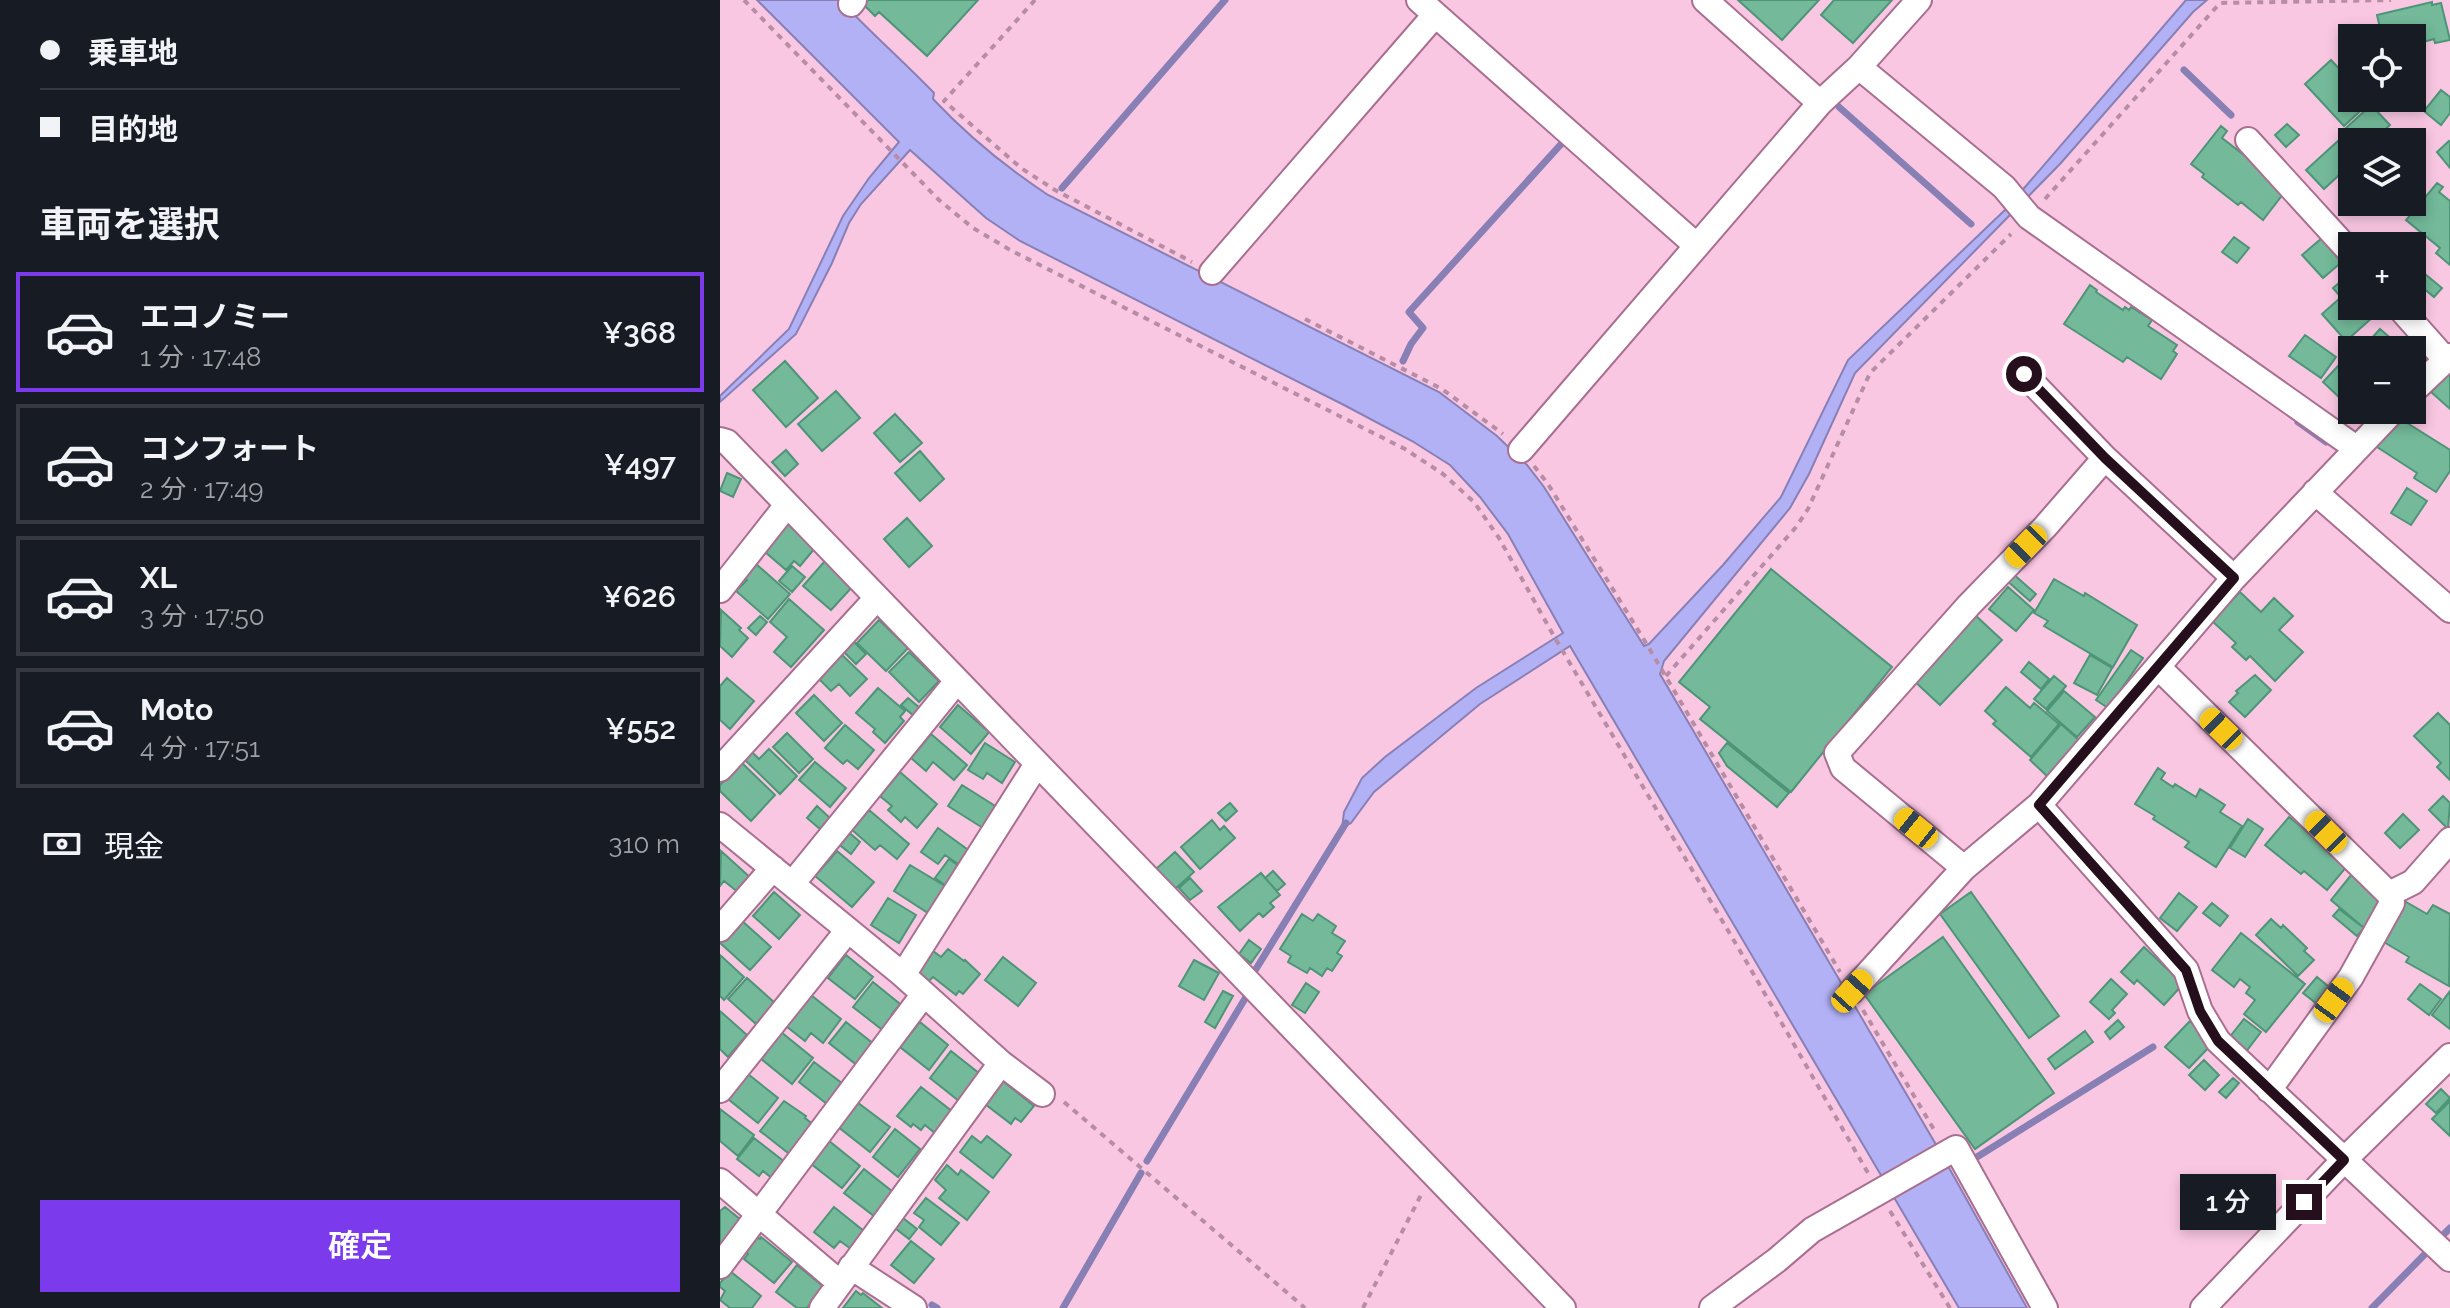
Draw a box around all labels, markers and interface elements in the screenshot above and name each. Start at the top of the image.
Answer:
map controls [2338,24,2426,424]
button: locate [2338,24,2426,112]
text: 乗車地 [88,35,178,70]
text: 目的地 [88,112,178,147]
button: layers [2338,128,2426,216]
text: 車両を選択 [40,203,220,245]
button: + [2338,232,2426,320]
icon: car [44,296,116,368]
text: エコノミー [140,299,290,334]
text: ¥368 [602,315,676,350]
button: − [2338,336,2426,424]
text: 1 分 · 17:48 [140,342,261,372]
route start [2006,356,2042,392]
icon: car [44,428,116,500]
text: コンフォート [140,431,319,466]
text: ¥497 [604,447,676,482]
text: 2 分 · 17:49 [140,474,264,504]
car [2001,520,2051,572]
icon: car [44,560,116,632]
text: XL [140,560,177,595]
text: ¥626 [602,579,676,614]
text: 3 分 · 17:50 [140,601,265,631]
icon: car [44,692,116,764]
text: Moto [140,692,213,727]
car [2195,704,2247,754]
text: ¥552 [606,711,676,746]
text: 4 分 · 17:51 [140,733,260,763]
car [1890,804,1942,852]
car [2301,807,2351,857]
icon: cash [40,822,84,866]
text: 現金 [104,829,164,864]
text: 310 m [609,829,680,859]
car [1827,965,1877,1017]
car [2310,974,2358,1026]
callout: 1 分 [2180,1174,2276,1230]
route end [2286,1184,2322,1220]
text: 1 分 [2206,1187,2250,1217]
button: 確定 [40,1200,680,1292]

